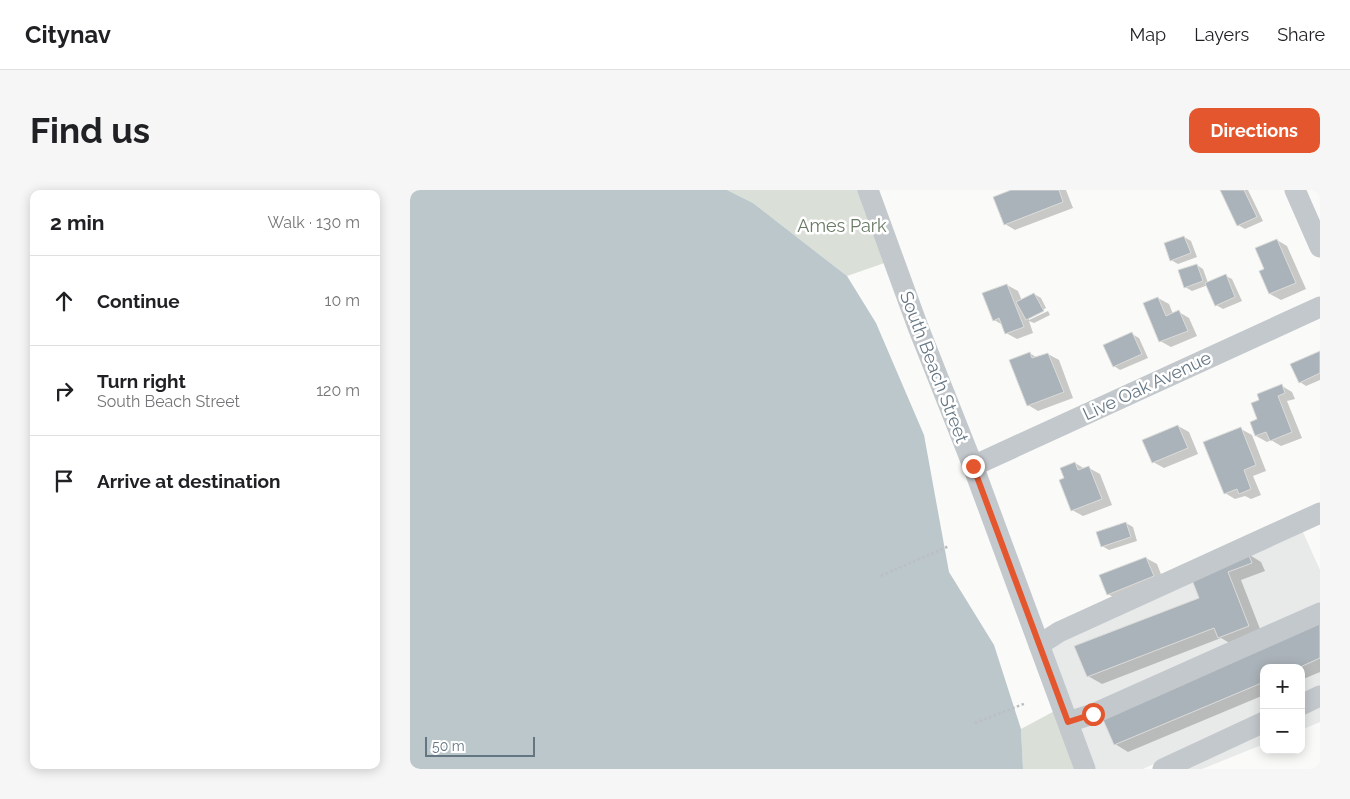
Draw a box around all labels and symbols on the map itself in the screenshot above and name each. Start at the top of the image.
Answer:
park label: Ames Park [797,215,887,236]
street label: South Beach Street [896,288,973,446]
street label: Live Oak Avenue [1079,347,1215,424]
route end [962,455,985,478]
route start [1082,703,1105,726]
scale bar [425,734,535,757]

